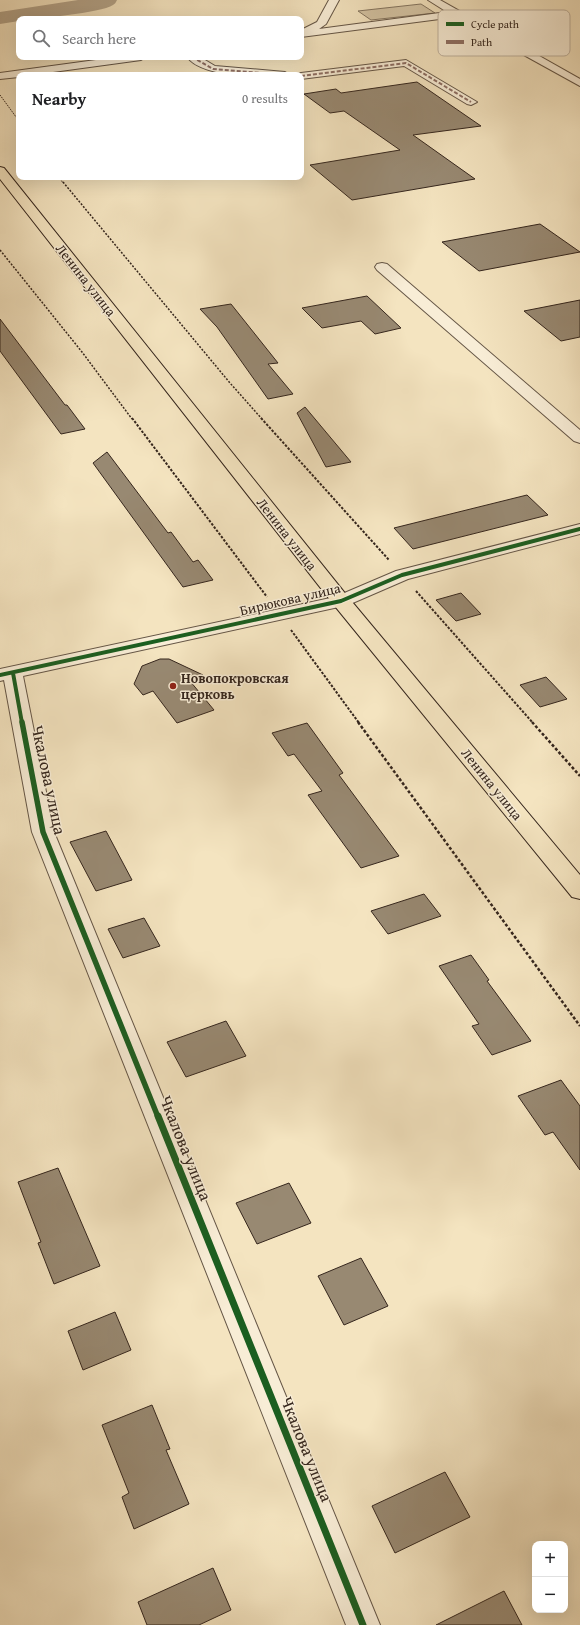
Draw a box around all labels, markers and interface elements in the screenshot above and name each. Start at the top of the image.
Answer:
legend [438,10,570,56]
search box [16,16,304,60]
text: Cycle path [471,16,520,32]
icon: search [30,27,52,49]
text: Search here [62,28,136,49]
text: Path [471,34,493,50]
text: Nearby [32,86,86,111]
text: 0 results [242,89,288,108]
street label: Ленина улица [51,239,121,321]
street label: Ленина улица [252,493,322,575]
street label: Бирюкова улица [238,578,343,620]
place label: Новопокровская церковь [181,668,289,704]
marker: Новопокровская церковь [168,681,178,691]
street label: Чкалова улица [26,723,73,837]
street label: Ленина улица [457,744,528,825]
street label: Чкалова улица [154,1091,219,1204]
street label: Чкалова улица [275,1392,340,1505]
map controls [532,1541,568,1613]
button: + [532,1541,568,1577]
button: − [532,1577,568,1613]

